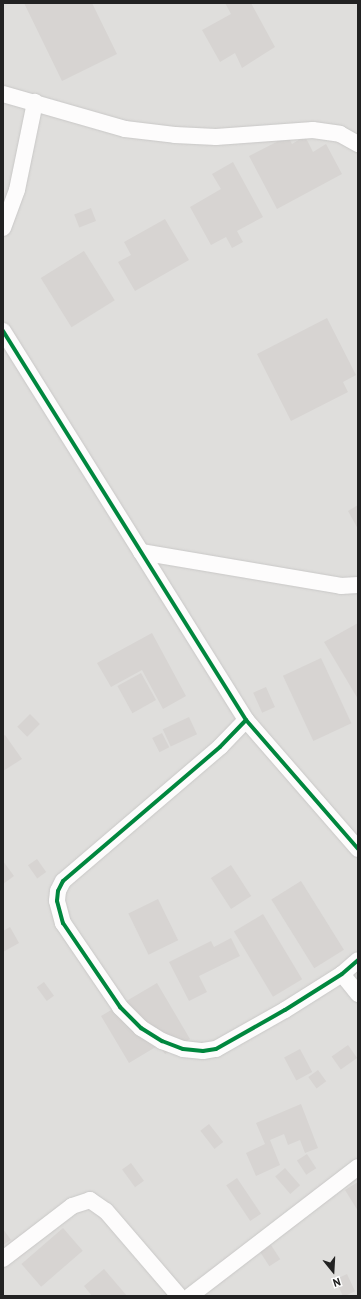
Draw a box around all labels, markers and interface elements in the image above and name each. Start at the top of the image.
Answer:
north arrow [313,1251,353,1291]
text: N [331,1275,342,1290]

